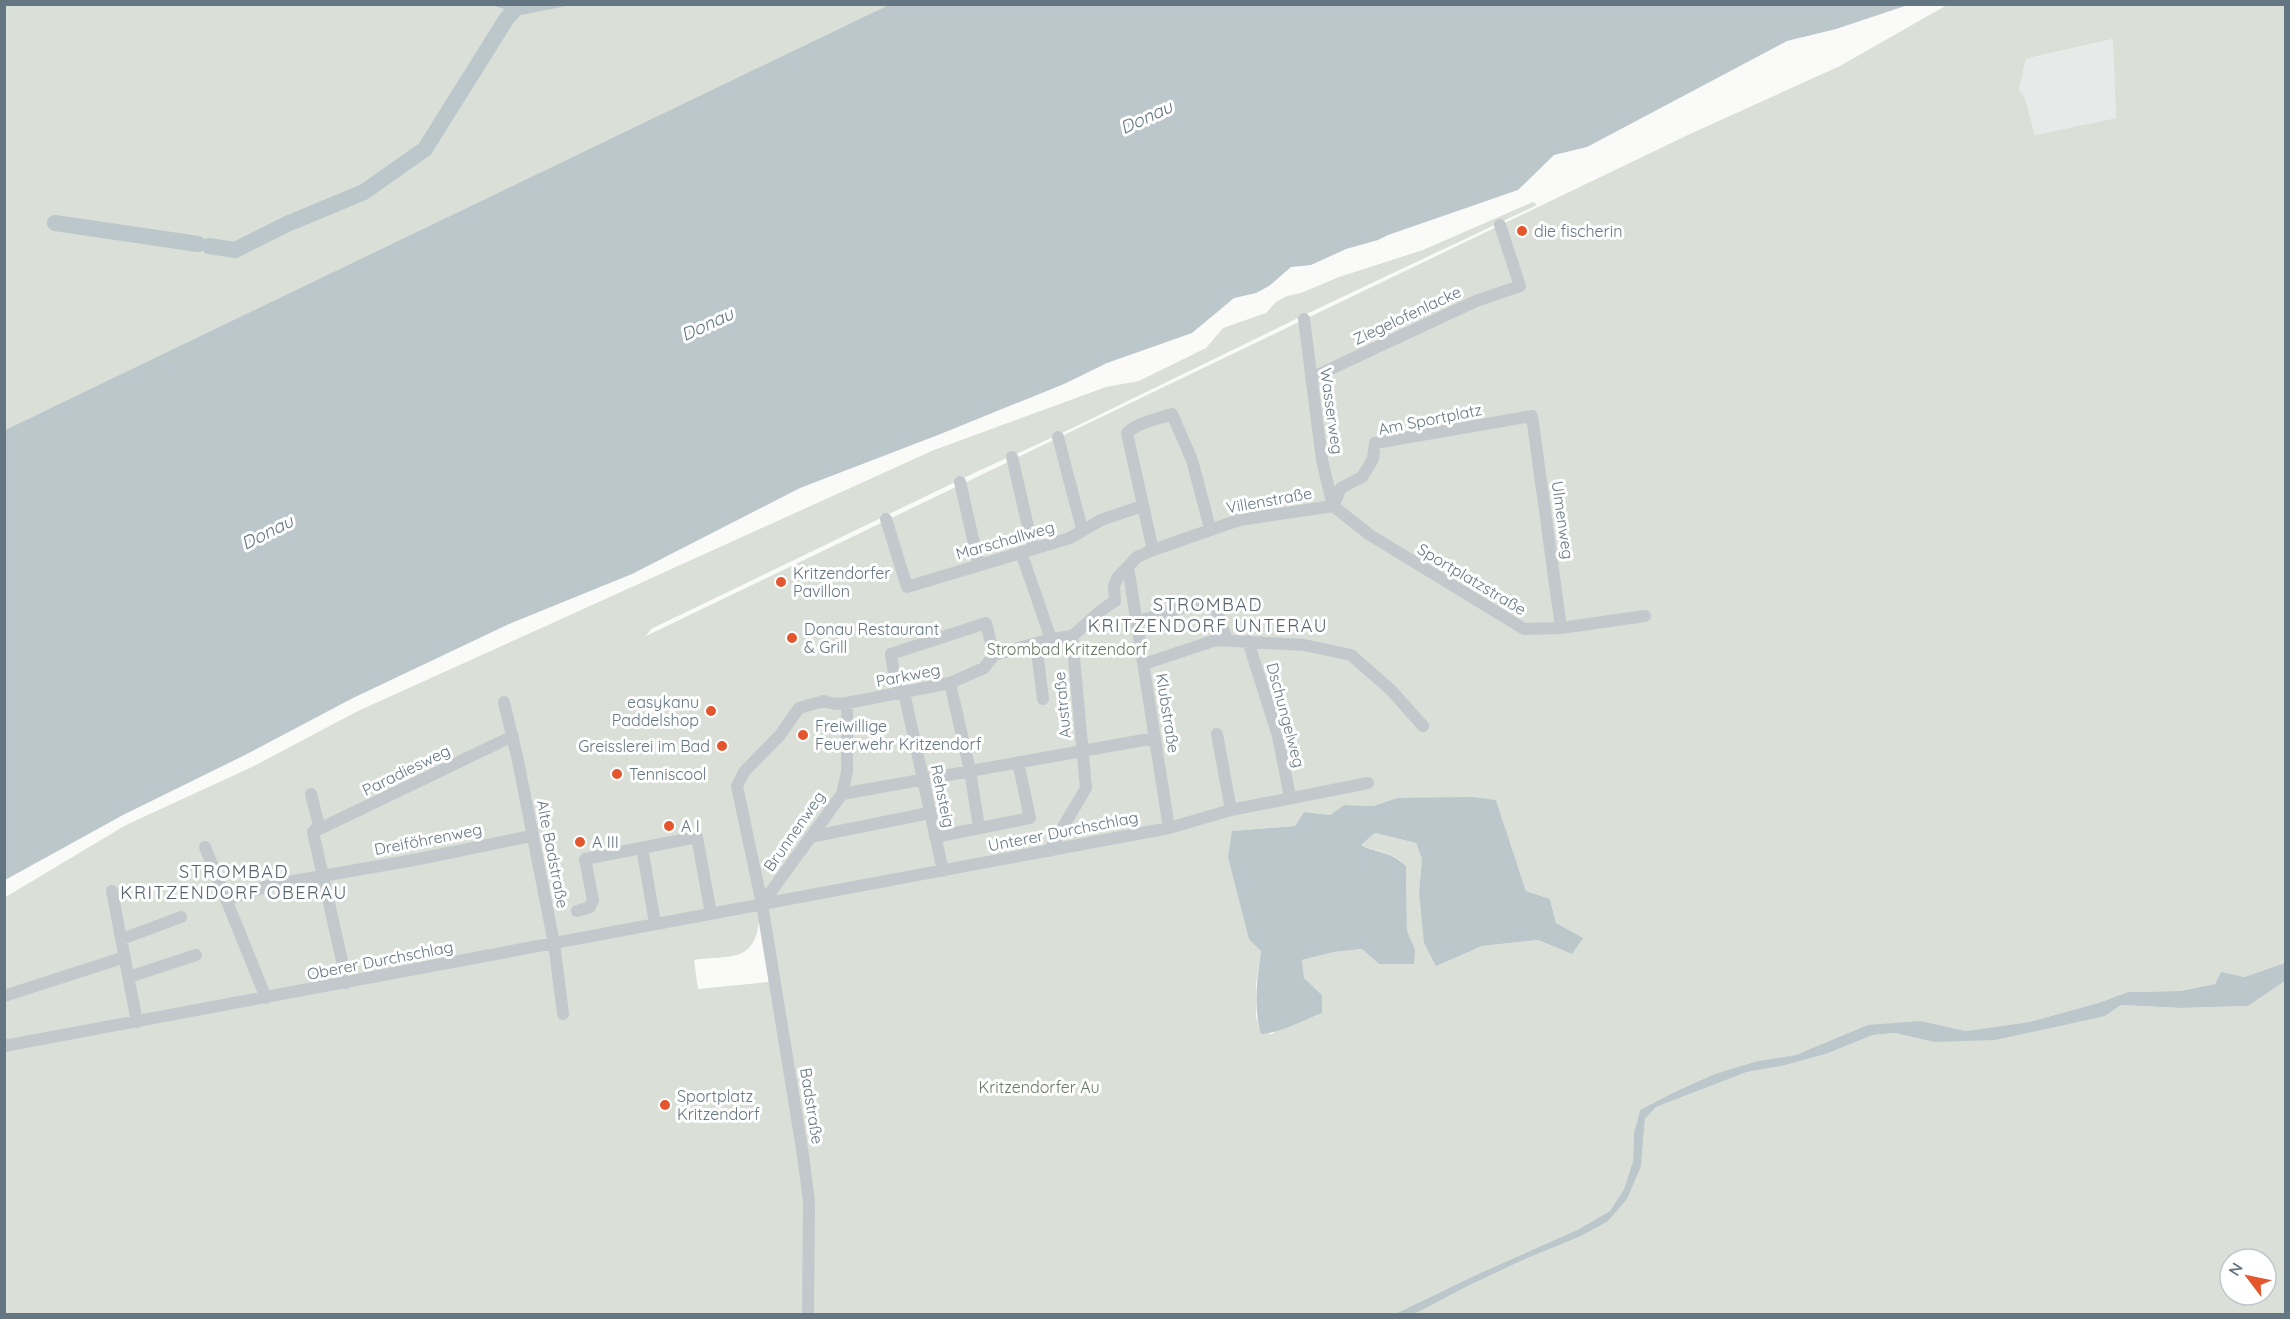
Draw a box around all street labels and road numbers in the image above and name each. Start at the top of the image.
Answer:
street label: Ziegelofenlacke [1350,281,1464,349]
street label: Wasserweg [1316,367,1348,455]
street label: Am Sportplatz [1376,399,1484,439]
street label: Ulmenweg [1548,480,1578,560]
street label: Villenstraße [1224,483,1314,517]
street label: Marschallweg [953,516,1057,564]
street label: Sportplatzstraße [1414,539,1530,619]
street label: Parkweg [874,659,942,691]
street label: Dschungelweg [1262,660,1310,770]
street label: Austraße [1049,671,1075,739]
street label: Klubstraße [1152,672,1184,754]
street label: Paradiesweg [359,740,453,800]
street label: Rehsteig [927,763,959,829]
street label: Brunnenweg [759,787,829,875]
street label: Alte Badstraße [533,798,573,910]
street label: Unterer Durchschlag [986,807,1140,855]
street label: Dreiföhrenweg [372,819,484,859]
street label: Oberer Durchschlag [305,936,455,984]
street label: Badstraße [796,1066,828,1146]

